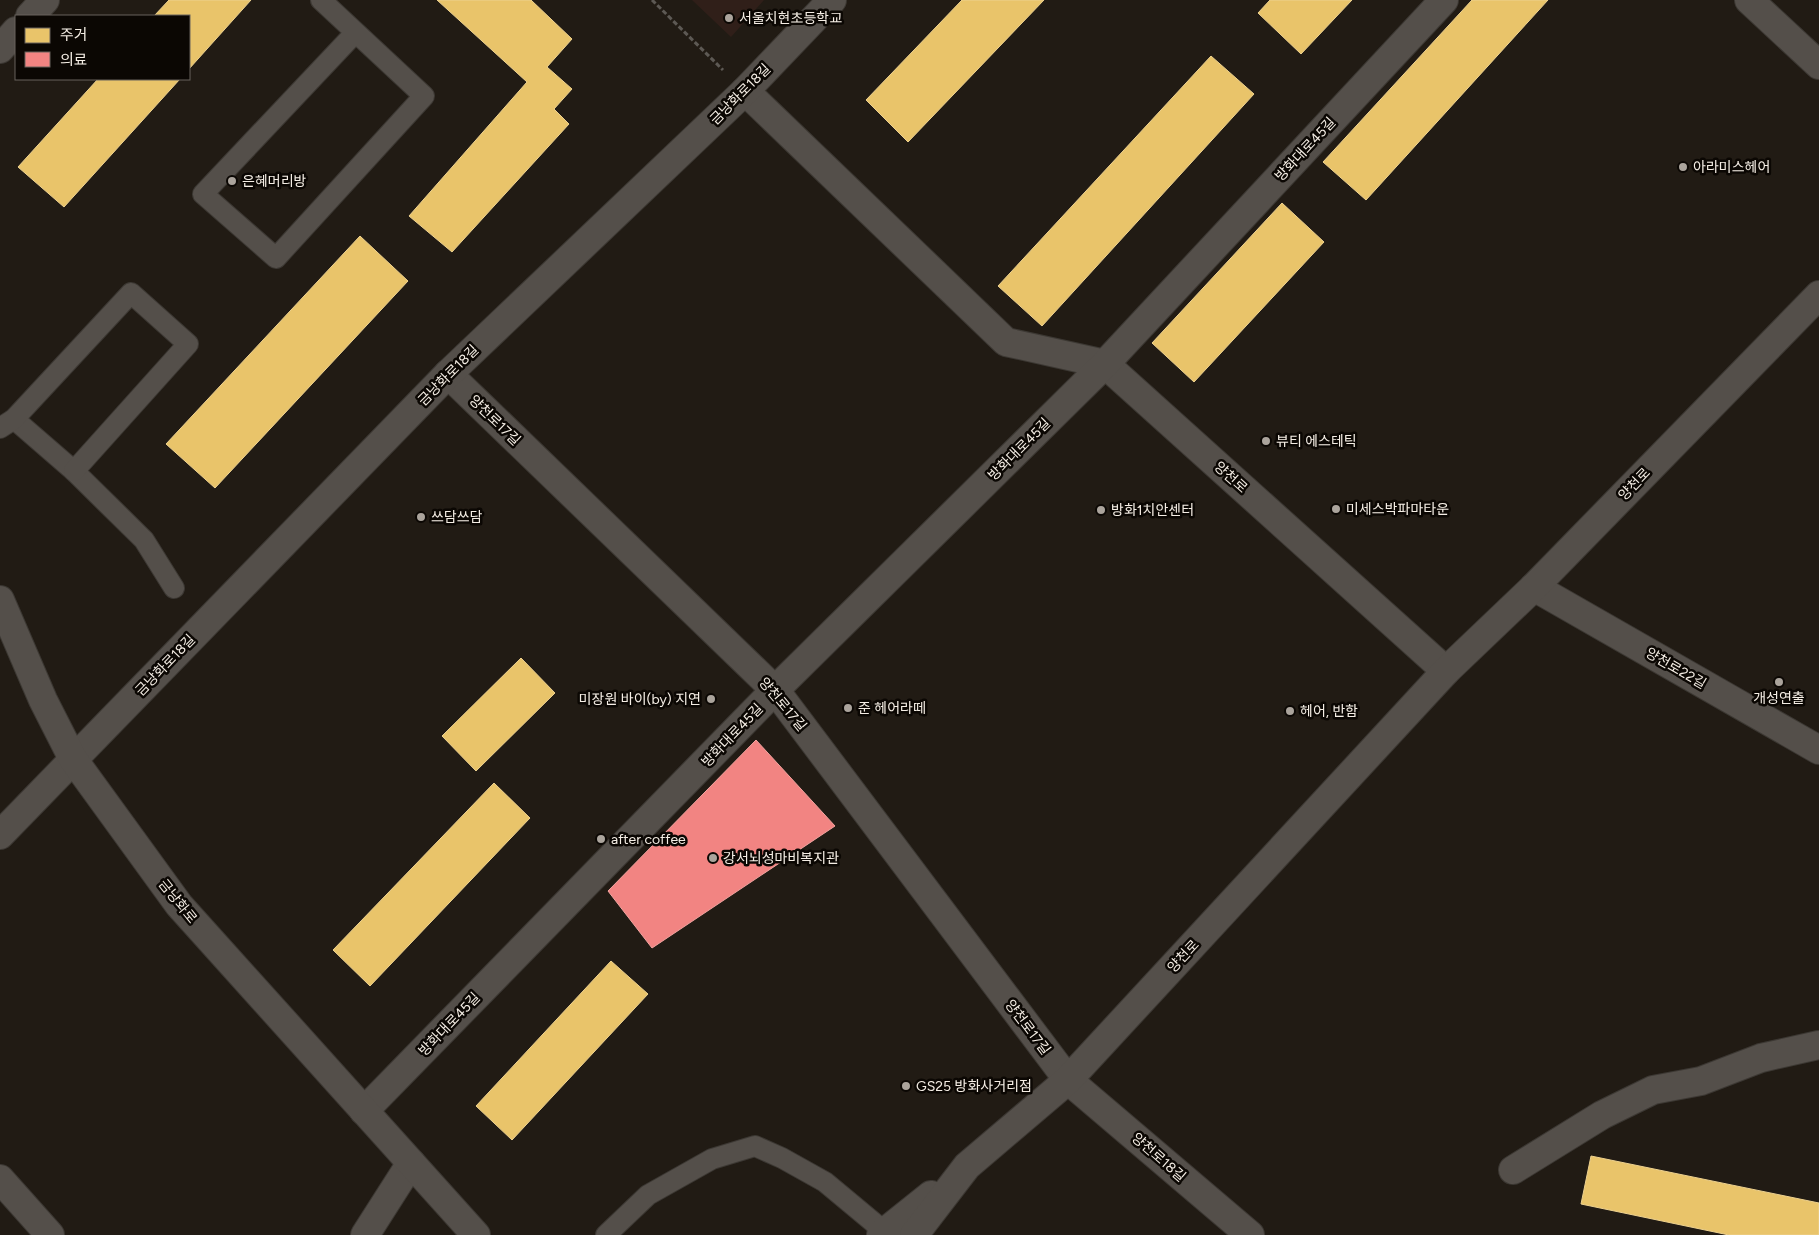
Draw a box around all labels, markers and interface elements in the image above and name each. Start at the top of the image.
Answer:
place label: 서울치현초등학교 [739,10,842,27]
marker: 서울치현초등학교 [723,12,735,24]
legend [15,15,190,80]
text: 주거 [60,26,88,44]
text: 의료 [60,51,88,69]
street label: 금낭화로18길 [706,60,774,128]
street label: 방화대로45길 [1271,114,1339,185]
place label: 아라미스헤어 [1693,159,1770,176]
marker: 아라미스헤어 [1677,161,1689,173]
place label: 은혜머리방 [242,173,307,190]
marker: 은혜머리방 [226,175,238,187]
street label: 금낭화로18길 [414,341,482,409]
street label: 양천로17길 [465,392,524,449]
street label: 방화대로45길 [985,415,1054,484]
place label: 뷰티 에스테틱 [1276,433,1357,450]
marker: 뷰티 에스테틱 [1260,435,1272,447]
street label: 양천로 [1211,458,1251,497]
street label: 양천로 [1615,464,1654,504]
place label: 미세스박파마타운 [1346,501,1449,518]
place label: 방화1치안센터 [1111,502,1194,519]
marker: 미세스박파마타운 [1330,503,1342,515]
marker: 방화1치안센터 [1095,504,1107,516]
place label: 쓰담쓰담 [431,509,483,526]
marker: 쓰담쓰담 [415,511,427,523]
street label: 금낭화로18길 [132,631,199,700]
street label: 양천로22길 [1642,644,1709,693]
street label: 양천로17길 [755,674,810,735]
marker: 개성연출 [1773,676,1785,688]
place label: 개성연출 [1753,690,1805,707]
place label: 미장원 바이(by) 지연 [579,691,701,708]
marker: 미장원 바이(by) 지연 [705,693,717,705]
street label: 방화대로45길 [698,700,767,770]
place label: 준 헤어라떼 [858,700,926,717]
marker: 준 헤어라떼 [842,702,854,714]
place label: 헤어, 반함 [1300,703,1358,720]
marker: 헤어, 반함 [1284,705,1296,717]
place label: after coffee [611,831,686,848]
marker: after coffee [595,833,607,845]
place label: 강서뇌성마비복지관 [723,850,839,867]
marker: 강서뇌성마비복지관 [707,852,719,864]
street label: 금낭화로 [155,876,201,927]
street label: 양천로 [1164,936,1203,976]
street label: 방화대로45길 [415,989,484,1059]
street label: 양천로17길 [1001,996,1054,1058]
place label: GS25 방화사거리점 [916,1078,1032,1095]
marker: GS25 방화사거리점 [900,1080,912,1092]
street label: 양천로18길 [1128,1129,1189,1185]

